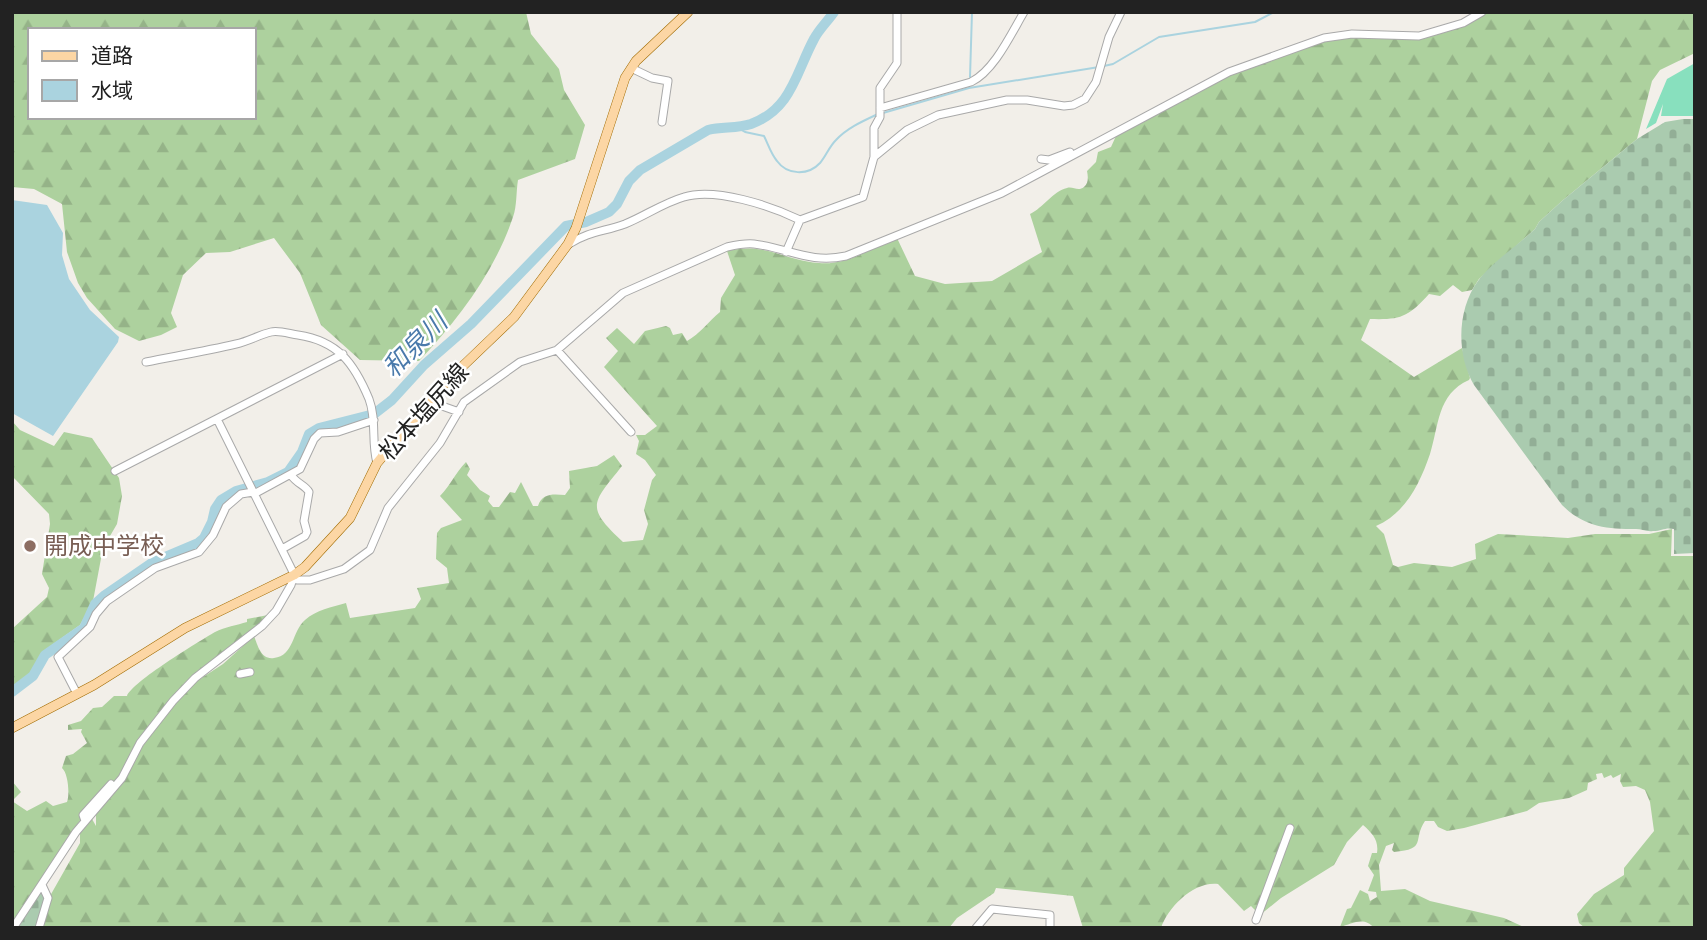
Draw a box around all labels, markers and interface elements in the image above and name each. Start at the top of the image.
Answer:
legend [28,28,256,119]
text: 道路 [91,43,133,68]
text: 水域 [91,78,133,103]
water label: 和泉川 [377,305,456,384]
street label: 松本塩尻線 [373,358,475,466]
place label: 開成中学校 [44,532,164,560]
marker: 開成中学校 [22,538,38,554]

